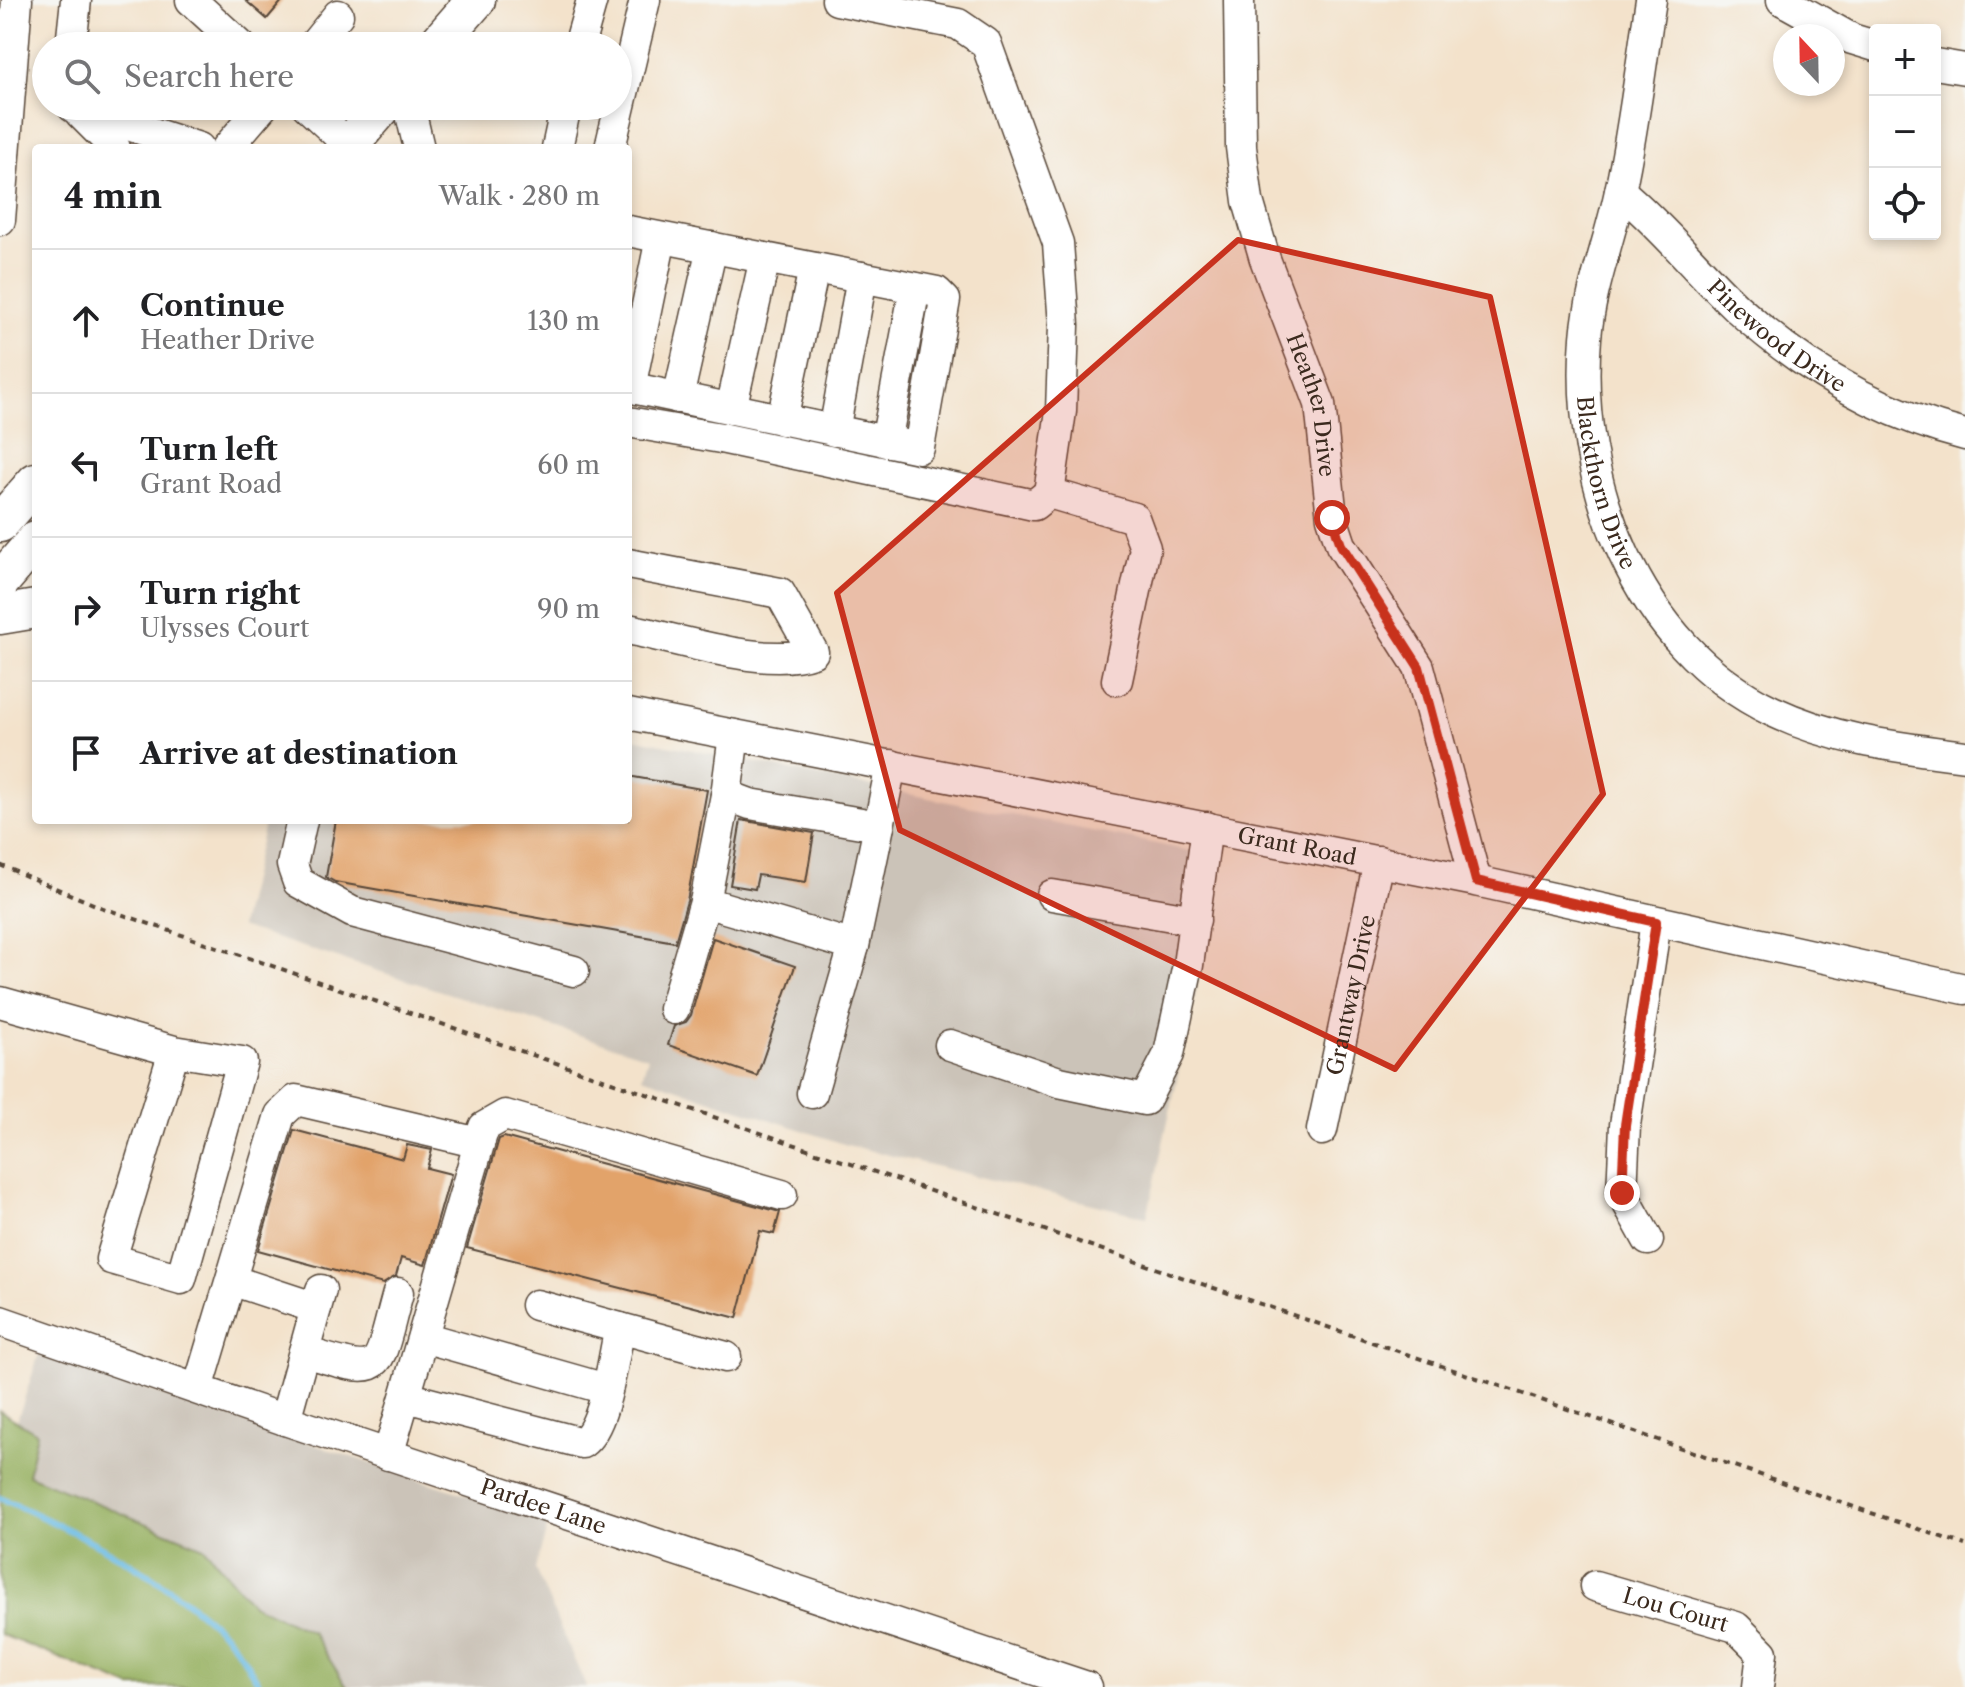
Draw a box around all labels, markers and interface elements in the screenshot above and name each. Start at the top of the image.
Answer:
north arrow [1773,24,1845,96]
map controls [1869,24,1941,240]
button: + [1869,24,1941,96]
search box [32,32,632,120]
icon: search [60,54,104,98]
text: Search here [124,58,294,95]
button: − [1869,96,1941,168]
button: locate [1869,168,1941,240]
text: 4 min [64,175,162,217]
text: Walk · 280 m [439,180,600,212]
street label: Pinewood Drive [1702,274,1850,398]
text: Continue [140,287,285,324]
icon: ahead [64,299,108,343]
text: 130 m [527,305,600,337]
text: Heather Drive [140,324,315,356]
street label: Heather Drive [1280,329,1341,478]
street label: Blackthorn Drive [1571,395,1642,574]
text: Turn left [140,431,277,468]
icon: left [64,443,108,487]
text: 60 m [537,449,600,481]
text: Grant Road [140,468,282,500]
route start [1314,500,1350,536]
text: Turn right [140,575,300,612]
icon: right [64,587,108,631]
text: 90 m [537,593,600,625]
text: Ulysses Court [140,612,309,644]
icon: arrive [64,731,108,775]
text: Arrive at destination [140,735,458,772]
street label: Grant Road [1235,821,1359,871]
street label: Grantway Drive [1321,912,1381,1078]
route end [1604,1175,1640,1211]
street label: Pardee Lane [477,1473,610,1540]
street label: Lou Court [1620,1582,1732,1638]

